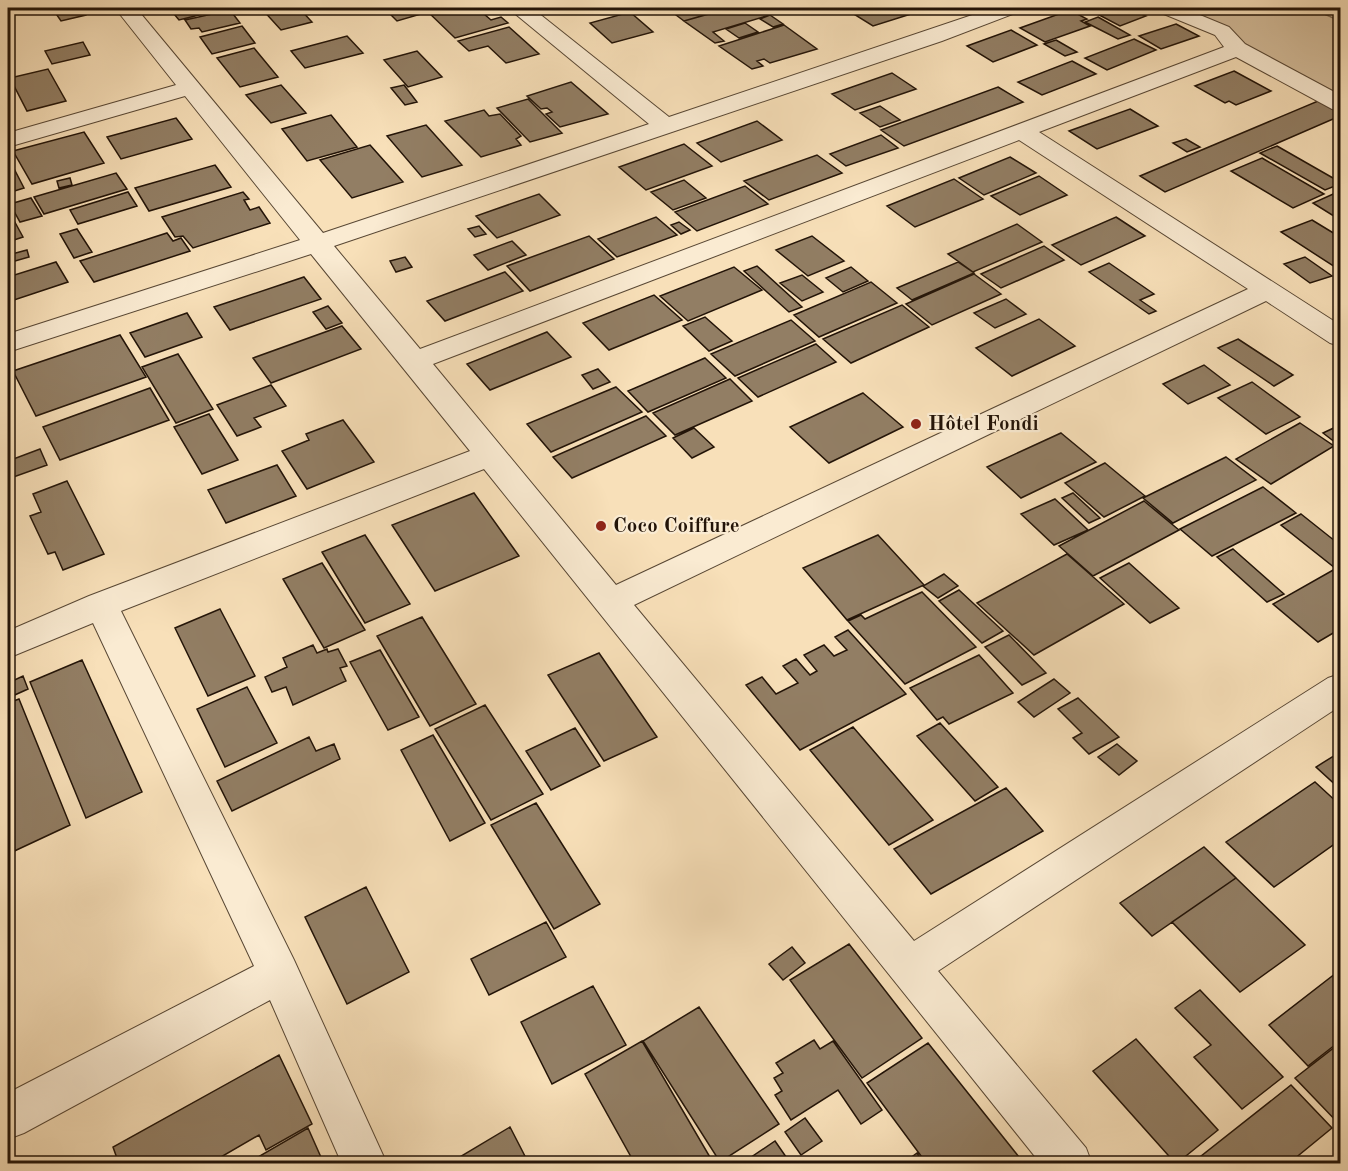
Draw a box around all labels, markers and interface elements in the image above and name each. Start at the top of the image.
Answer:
place label: Hôtel Fondi [928,414,1039,435]
marker: Hôtel Fondi [909,417,923,431]
place label: Coco Coiffure [613,516,740,537]
marker: Coco Coiffure [594,519,608,533]

